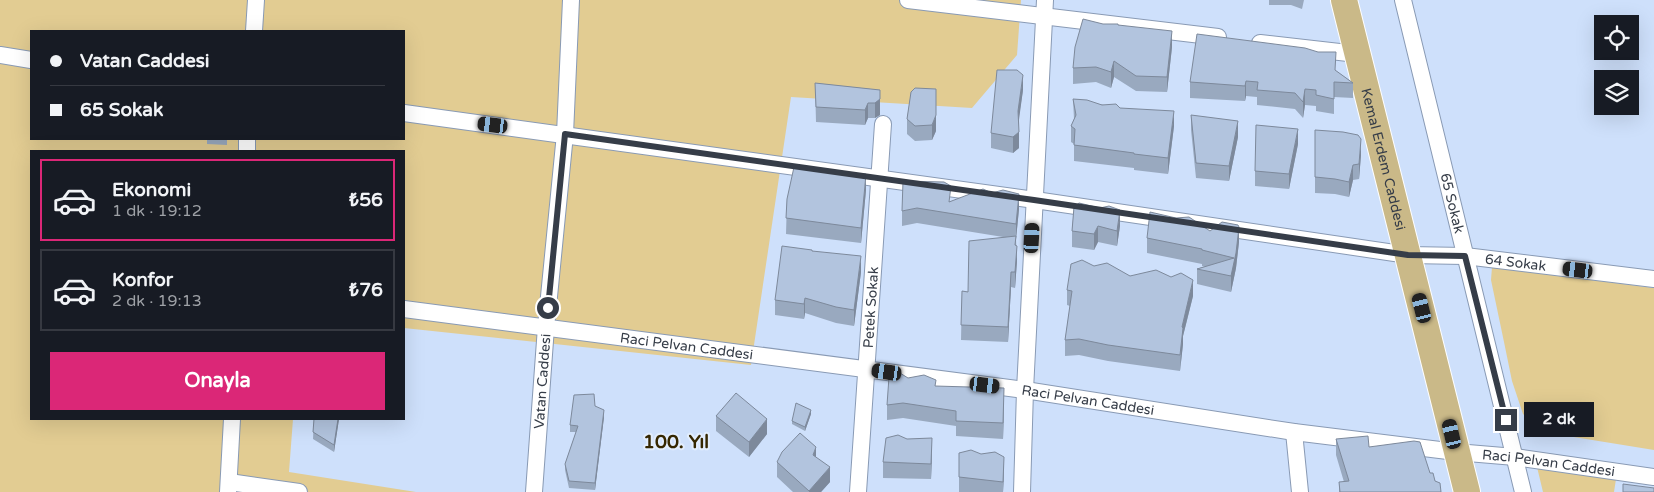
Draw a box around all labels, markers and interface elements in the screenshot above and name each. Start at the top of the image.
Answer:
map controls [1594,15,1639,115]
button: locate [1594,15,1639,60]
text: Vatan Caddesi [80,50,210,72]
button: layers [1594,70,1639,115]
street label: Kemal Erdem Caddesi [1358,86,1410,232]
text: 65 Sokak [80,99,163,121]
car [477,116,508,134]
street label: 65 Sokak [1437,171,1468,235]
icon: car [52,178,97,223]
text: Ekonomi [112,179,191,201]
text: ₺56 [349,189,383,211]
text: 1 dk · 19:12 [112,201,202,221]
car [1023,223,1040,253]
street label: 64 Sokak [1484,250,1547,274]
car [1562,261,1593,279]
street label: Petek Sokak [859,266,882,349]
icon: car [52,268,97,313]
text: Konfor [112,269,173,291]
text: ₺76 [349,279,383,301]
text: 2 dk · 19:13 [112,291,202,311]
car [1411,292,1432,324]
route start [537,297,559,319]
street label: Raci Pelvan Caddesi [619,329,754,363]
street label: Vatan Caddesi [530,333,554,430]
button: Onayla [50,352,385,410]
car [871,362,902,382]
car [969,376,1000,394]
street label: Raci Pelvan Caddesi [1020,381,1155,419]
callout: 2 dk [1524,402,1594,438]
route end [1495,409,1517,431]
text: 2 dk [1542,409,1576,429]
car [1441,418,1462,450]
district label: 100. Yıl [643,431,709,453]
street label: Raci Pelvan Caddesi [1481,446,1616,480]

